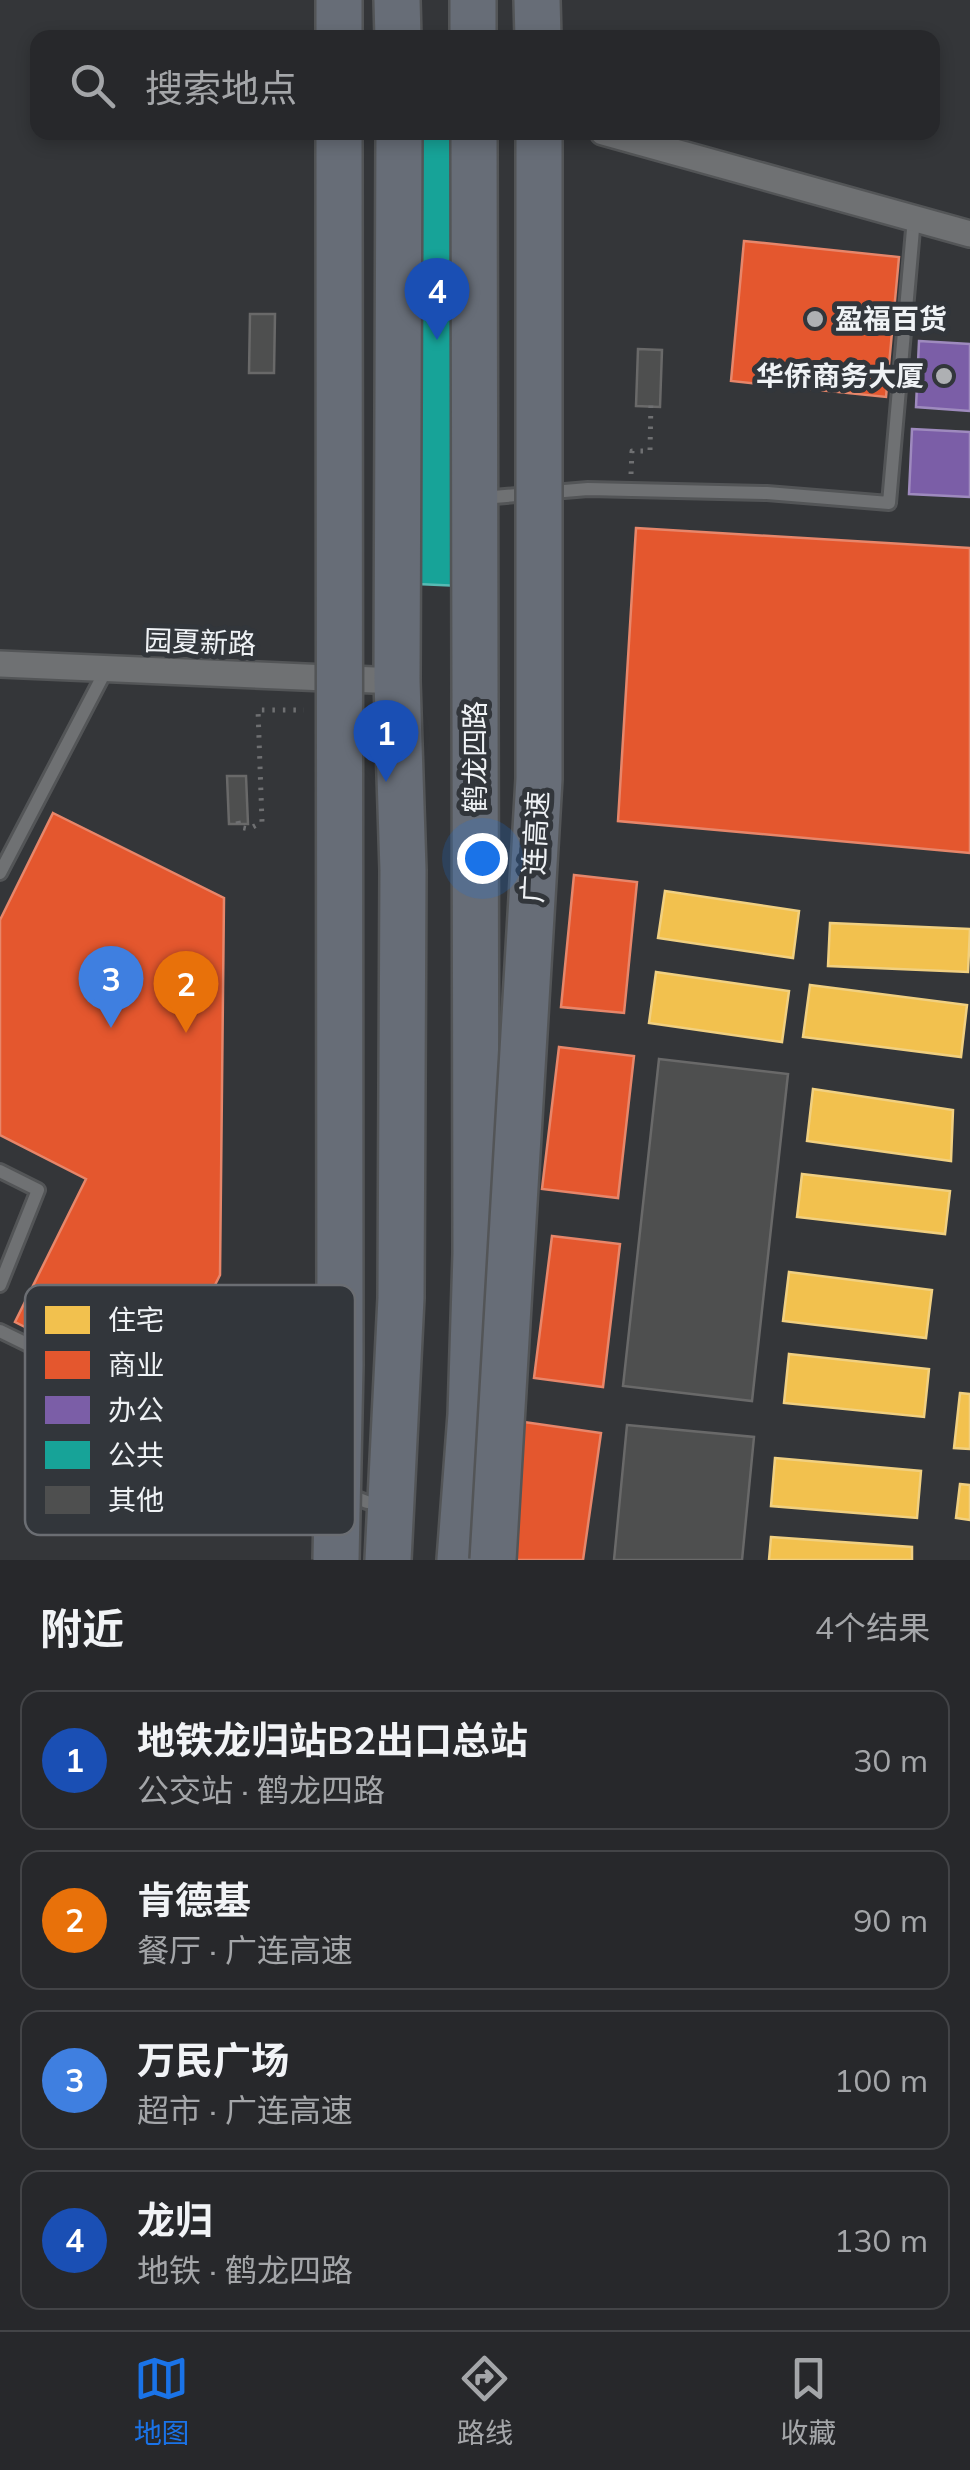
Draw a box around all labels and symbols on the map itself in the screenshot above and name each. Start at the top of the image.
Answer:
pin: 4 [404,258,470,340]
place label: 盈福百货 [835,301,947,336]
marker: 盈福百货 [804,308,826,330]
place label: 华侨商务大厦 [756,358,924,393]
marker: 华侨商务大厦 [933,365,955,387]
street label: 园夏新路 [143,622,257,661]
pin: 1 [354,700,418,782]
street label: 鹤龙四路 [457,701,492,813]
street label: 广连高速 [514,790,555,904]
your location [457,833,508,884]
pin: 3 [78,946,144,1028]
pin: 2 [154,950,218,1033]
legend [25,1285,355,1535]
text: 住宅 [108,1302,164,1337]
text: 商业 [108,1347,164,1382]
text: 办公 [108,1392,164,1427]
text: 公共 [108,1437,164,1472]
text: 其他 [108,1482,164,1517]

